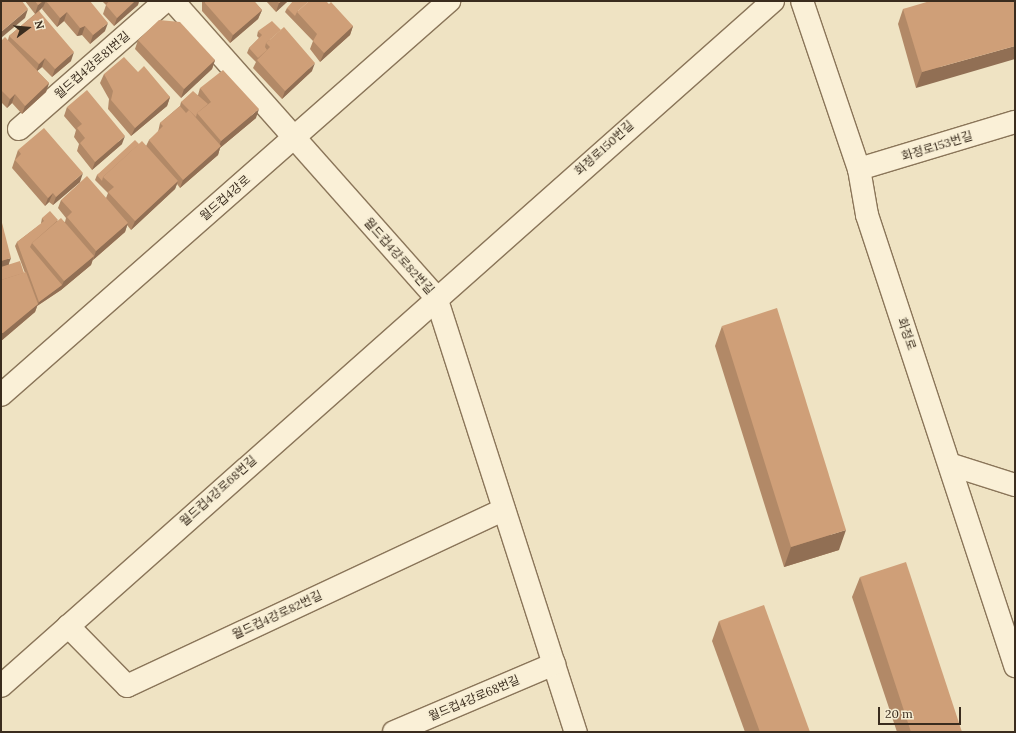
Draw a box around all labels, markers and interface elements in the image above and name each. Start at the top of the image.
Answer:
north arrow [8,8,48,48]
text: N [32,19,47,31]
street label: 월드컵4강로81번길 [51,28,133,102]
street label: 화정로150번길 [572,118,636,178]
street label: 화정로153번길 [900,128,974,164]
street label: 월드컵4강로 [197,172,253,224]
street label: 월드컵4강로82번길 [361,215,437,297]
street label: 화정로 [895,316,919,352]
street label: 월드컵4강로68번길 [177,453,259,529]
street label: 월드컵4강로82번길 [230,588,324,642]
street label: 월드컵4강로68번길 [426,672,522,724]
scale bar [880,699,963,725]
text: 20 m [885,706,913,721]

